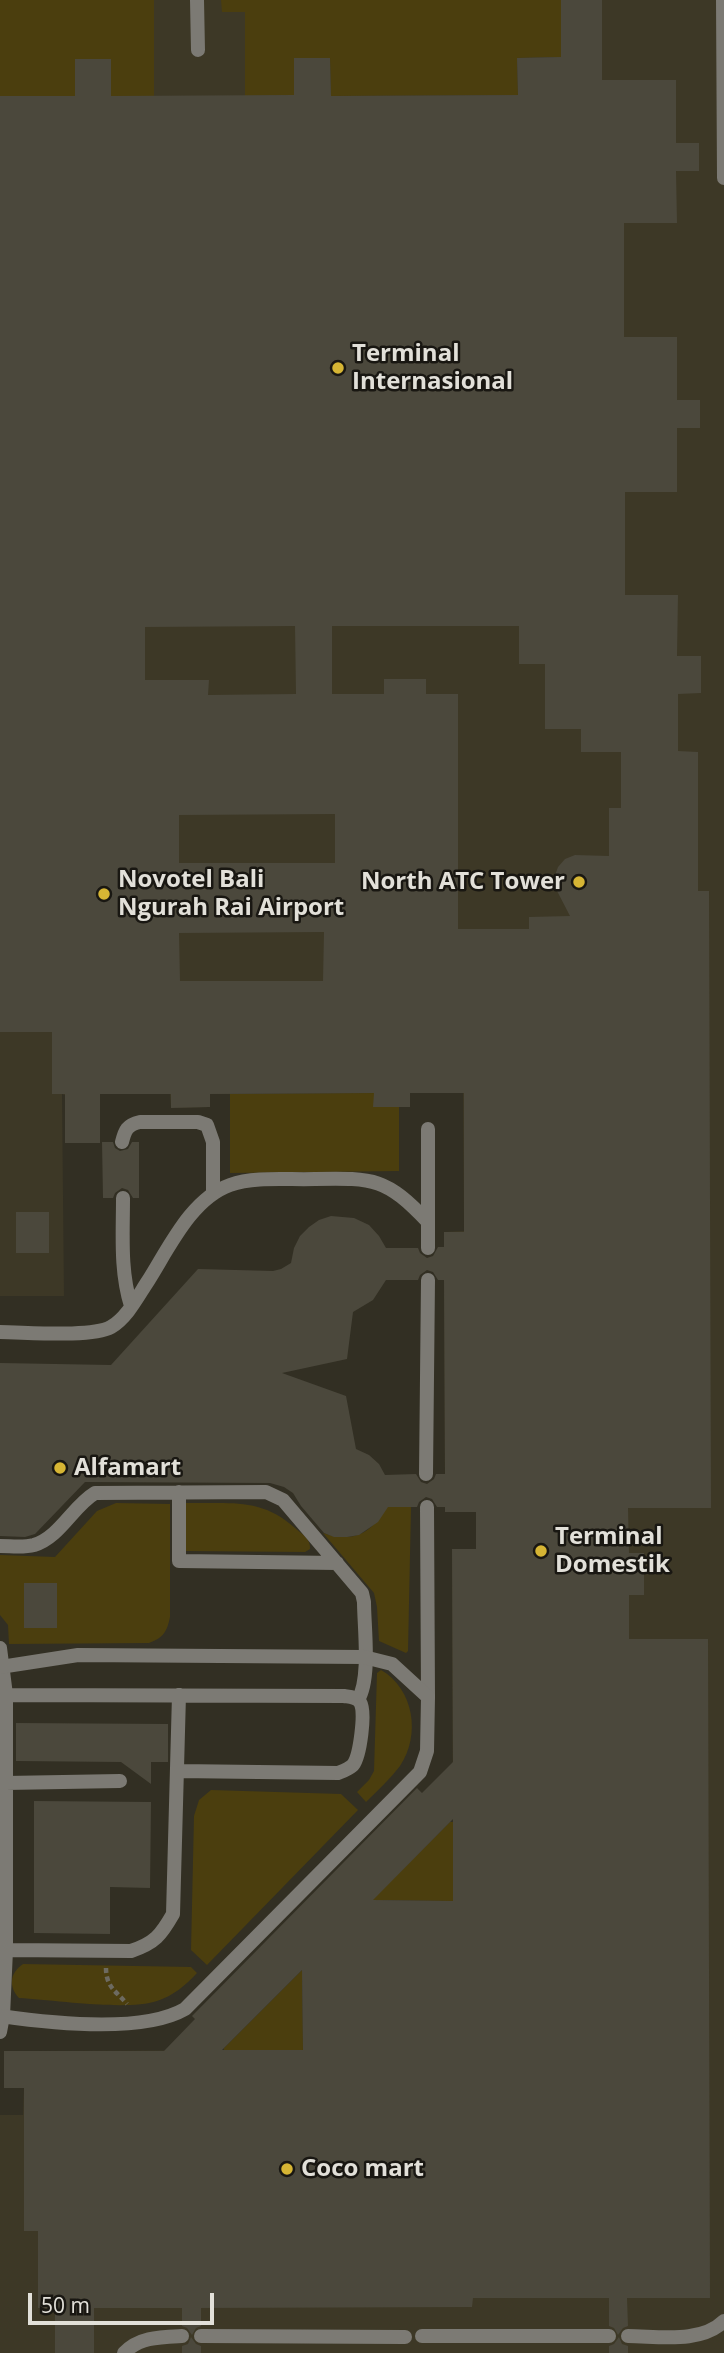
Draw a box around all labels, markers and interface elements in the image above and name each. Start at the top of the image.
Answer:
place label: Terminal Internasional [352,340,513,396]
marker: Terminal Internasional [330,360,346,376]
place label: Novotel Bali Ngurah Rai Airport [118,866,344,922]
place label: North ATC Tower [361,868,565,896]
marker: North ATC Tower [571,874,587,890]
marker: Novotel Bali Ngurah Rai Airport [96,886,112,902]
place label: Alfamart [74,1454,181,1482]
marker: Alfamart [52,1460,68,1476]
place label: Terminal Domestik [555,1523,670,1579]
marker: Terminal Domestik [533,1543,549,1559]
place label: Coco mart [301,2155,424,2183]
marker: Coco mart [279,2161,295,2177]
scale bar [32,2280,217,2324]
text: 50 m [41,2291,90,2319]

